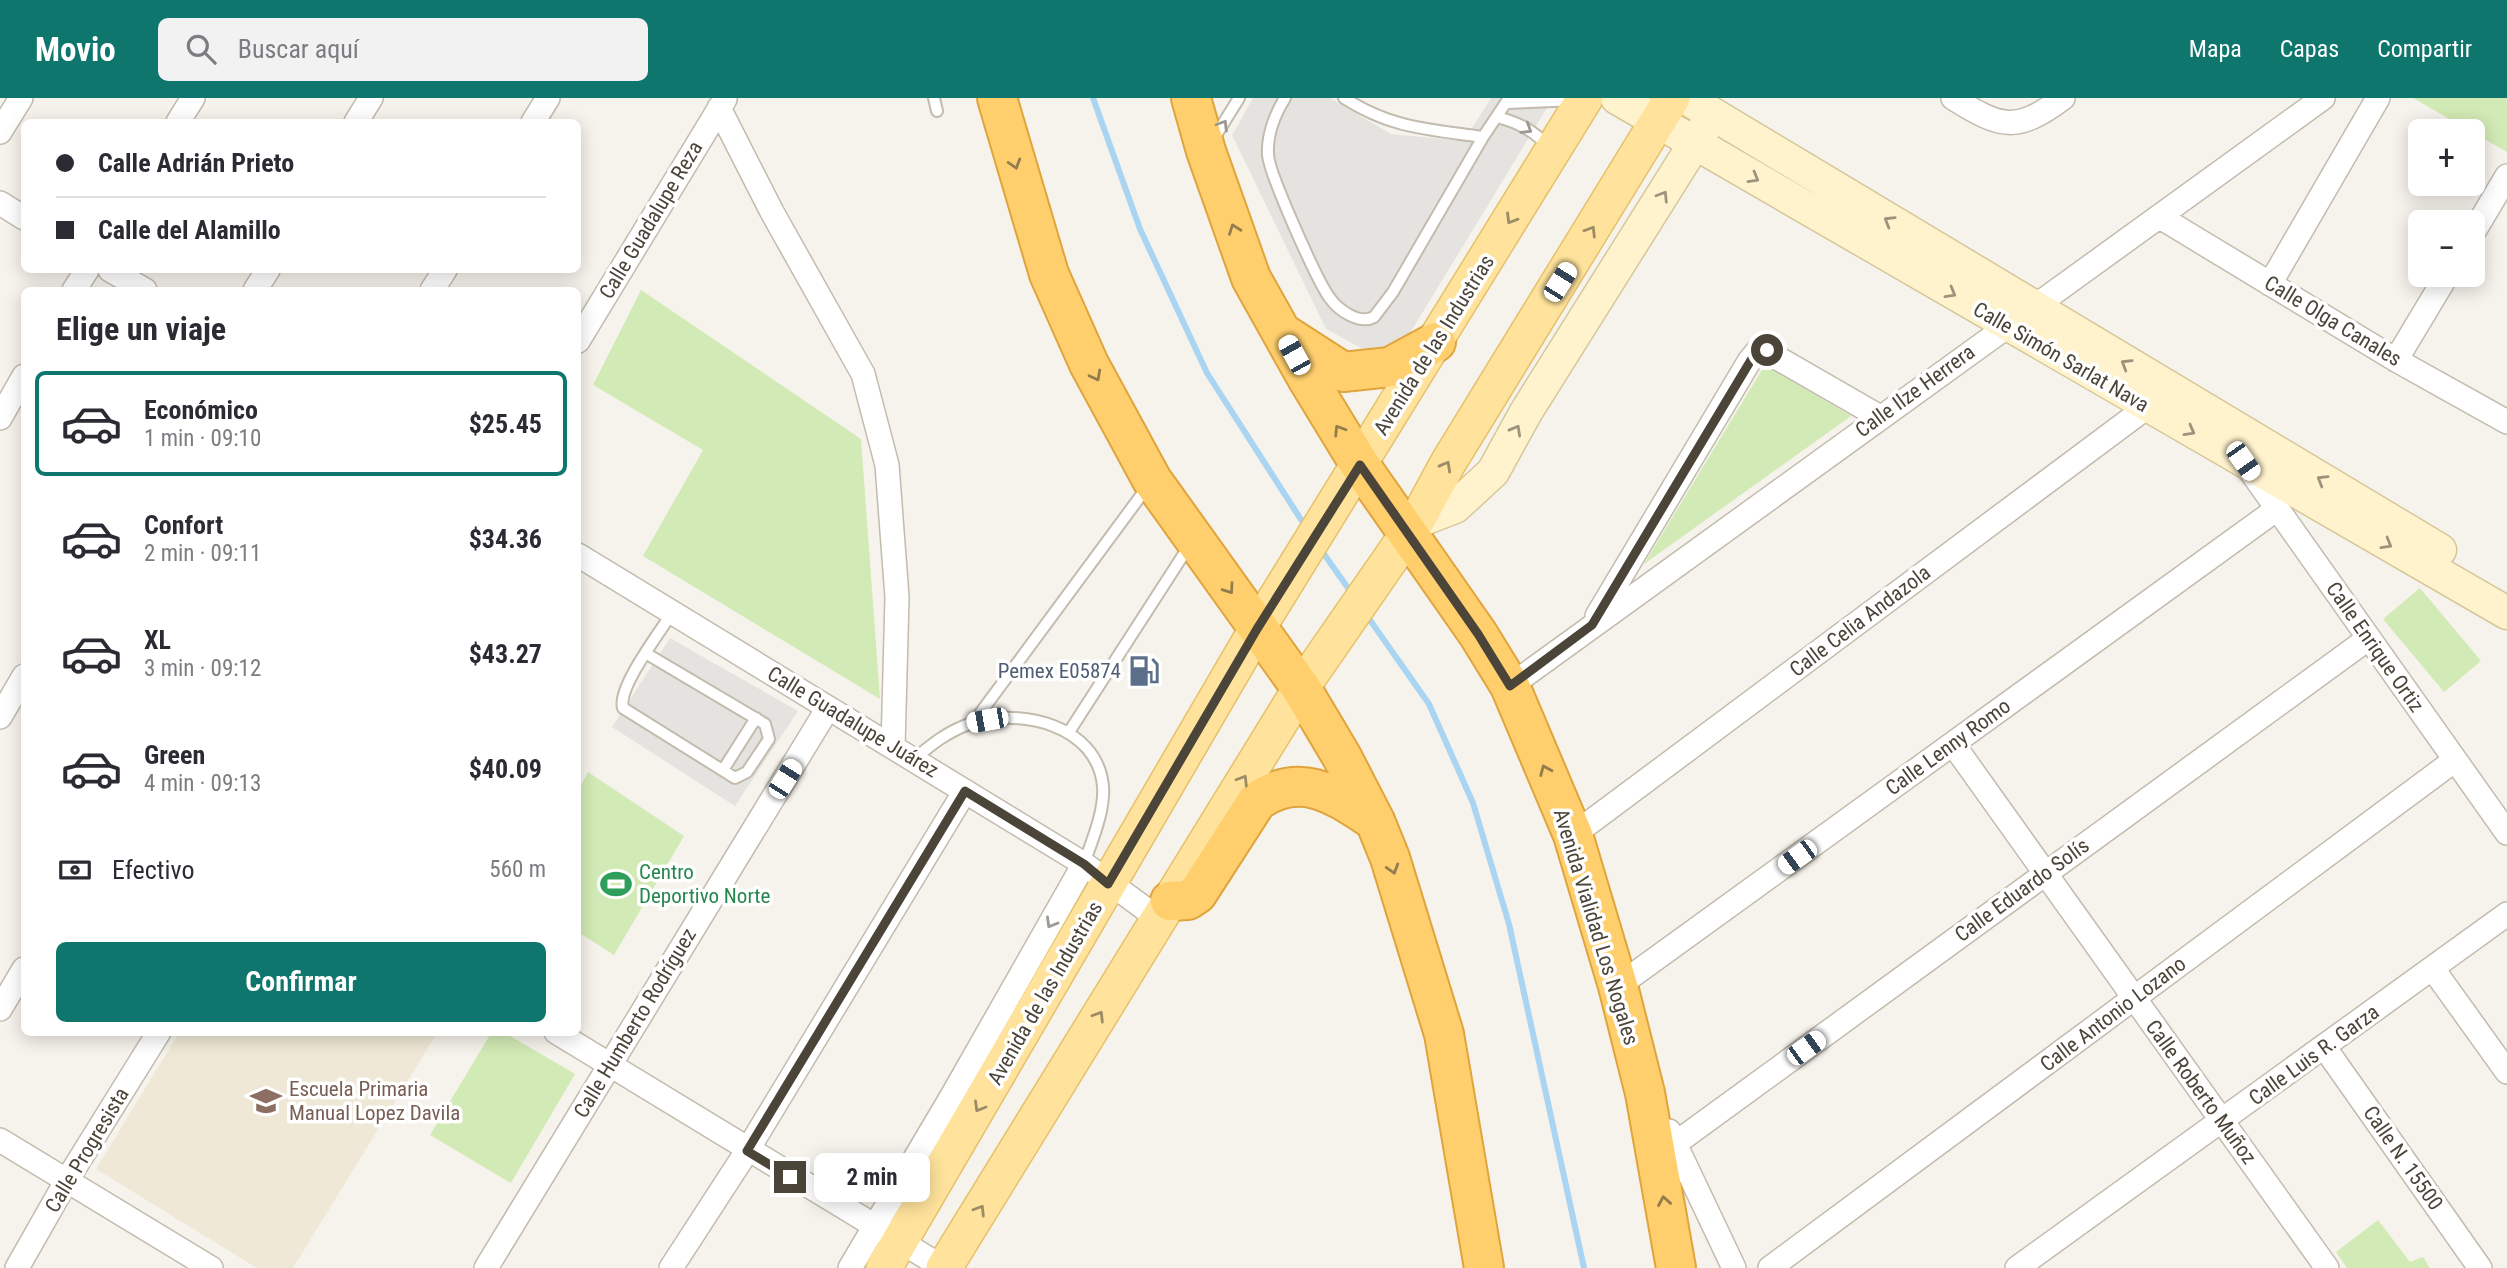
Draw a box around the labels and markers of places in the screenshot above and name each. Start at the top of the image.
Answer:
fuel station icon: Pemex E05874 [1127,654,1161,688]
place label: Pemex E05874 [998,659,1121,683]
place label: Centro Deportivo Norte [639,860,771,908]
sports icon: Centro Deportivo Norte [599,867,633,901]
place label: Escuela Primaria Manual Lopez Davila [289,1077,460,1125]
school or university icon: Escuela Primaria Manual Lopez Davila [249,1084,283,1118]

